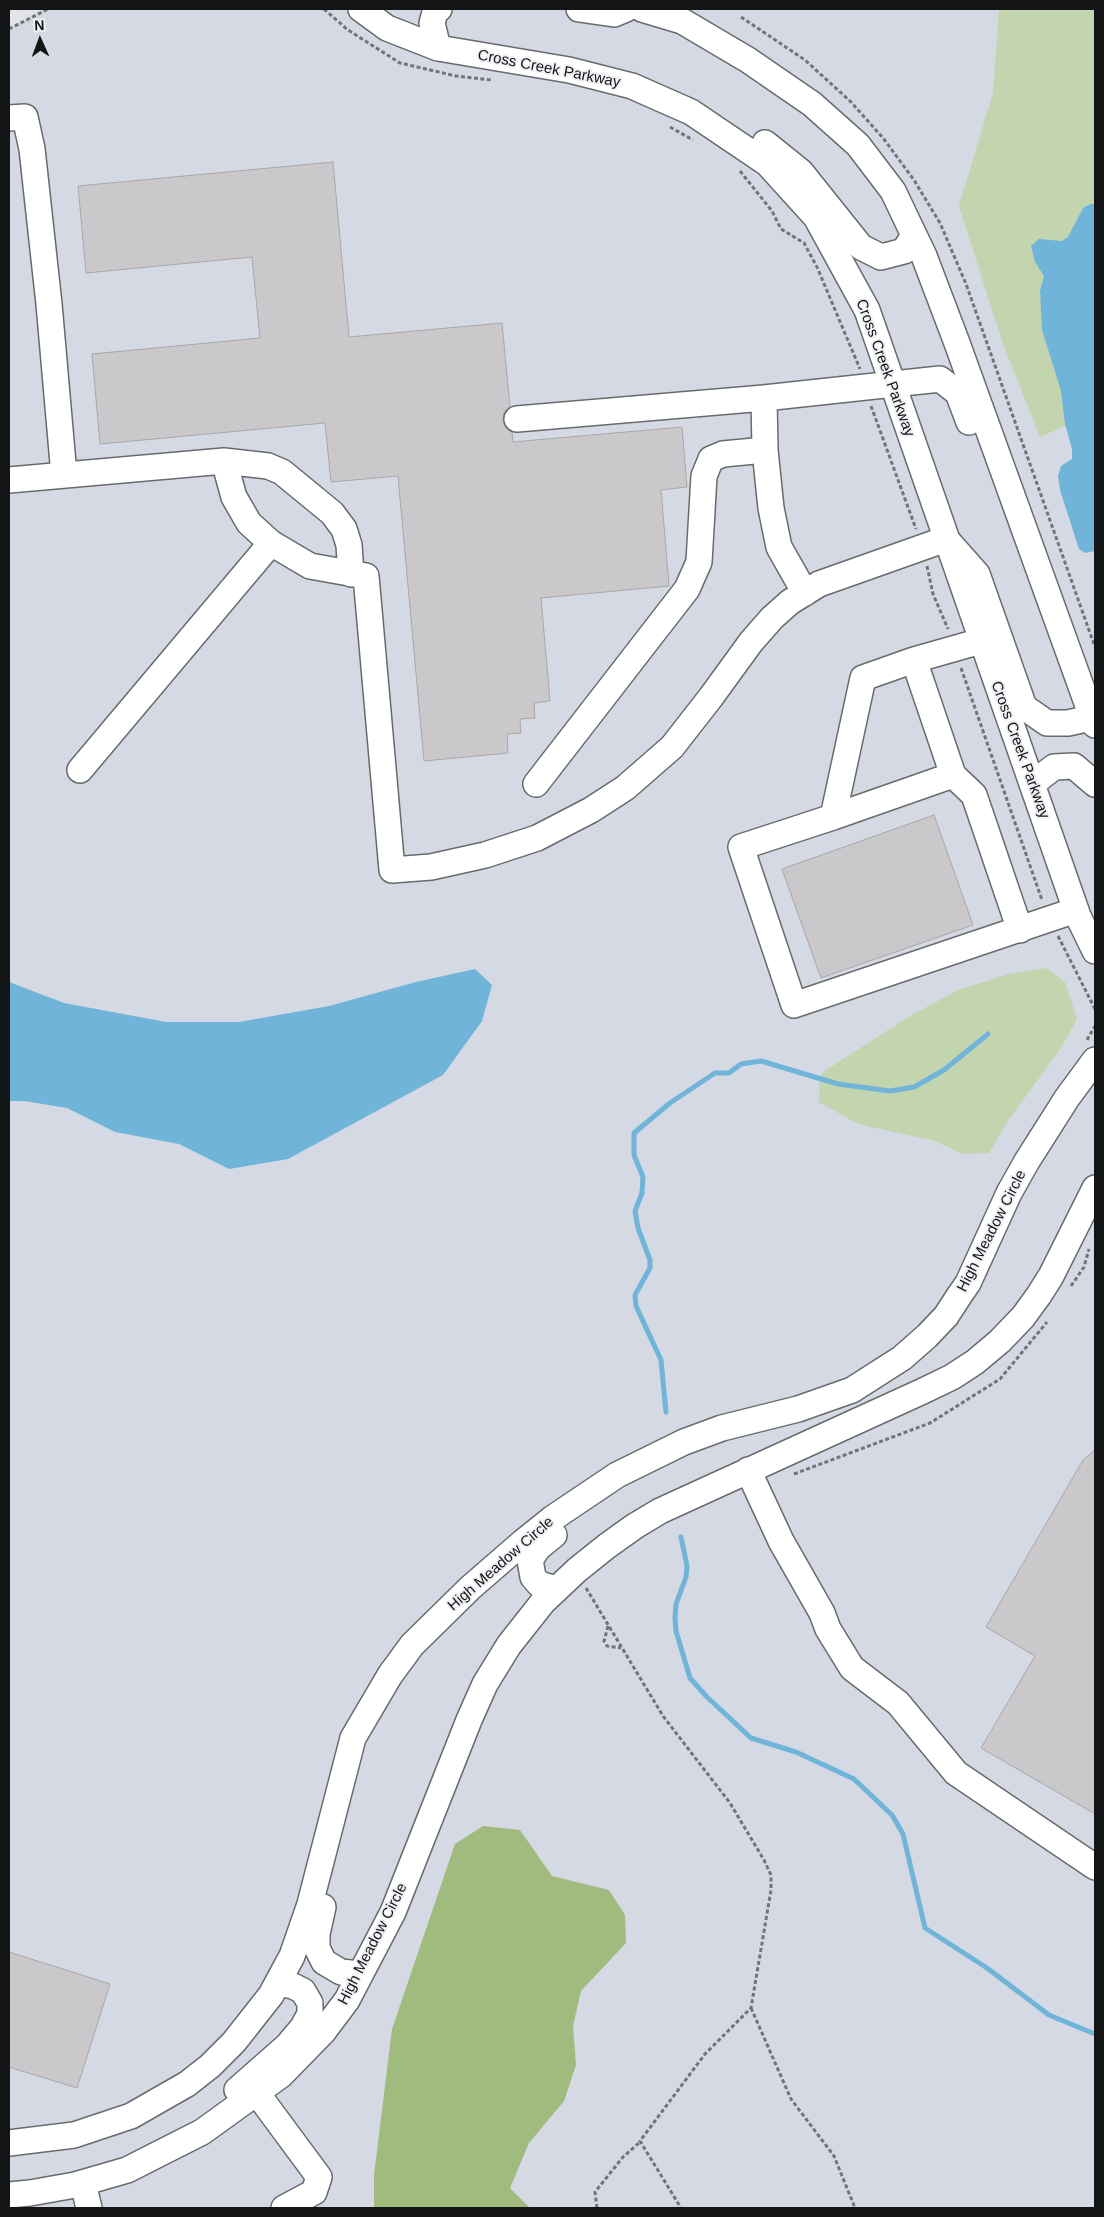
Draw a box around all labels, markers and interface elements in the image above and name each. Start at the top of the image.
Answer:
north arrow [15,15,65,65]
text: N [34,17,45,33]
street label: Cross Creek Parkway [476,46,622,92]
street label: Cross Creek Parkway [852,297,918,439]
street label: Cross Creek Parkway [987,679,1053,821]
street label: High Meadow Circle [954,1167,1030,1295]
street label: High Meadow Circle [444,1513,558,1615]
street label: High Meadow Circle [335,1880,411,2008]

